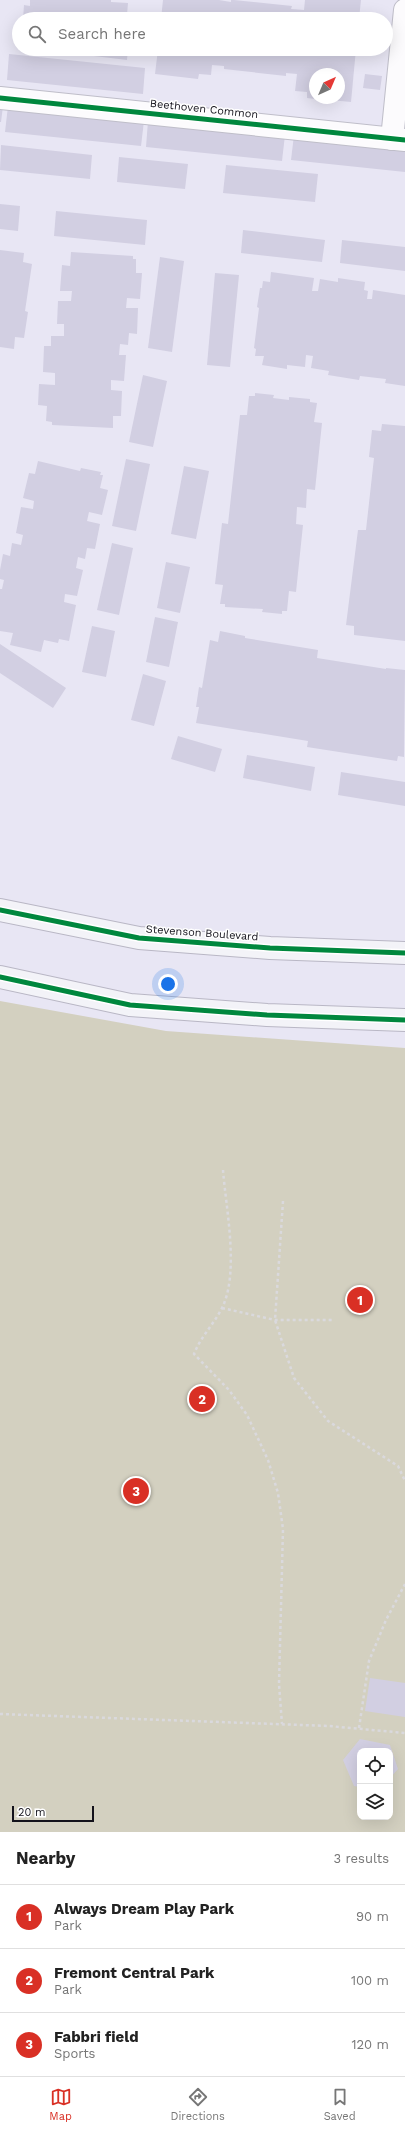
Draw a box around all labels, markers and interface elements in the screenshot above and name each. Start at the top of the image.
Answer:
search box [12,12,393,56]
icon: search [26,23,48,45]
text: Search here [58,25,146,43]
north arrow [309,68,345,104]
street label: Beethoven Common [149,97,259,121]
street label: Stevenson Boulevard [145,923,259,943]
your location [158,974,178,994]
pin: 1 [347,1285,373,1315]
pin: 2 [189,1384,215,1414]
pin: 3 [123,1476,149,1506]
map controls [357,1748,393,1820]
button: locate [357,1748,393,1784]
button: layers [357,1784,393,1820]
scale bar [12,1804,94,1823]
text: 20 m [18,1806,46,1819]
text: Nearby [16,1848,75,1868]
text: 3 results [334,1851,389,1866]
text: Always Dream Play Park [54,1900,234,1918]
text: 1 [26,1909,32,1924]
text: 90 m [356,1909,389,1924]
text: Park [54,1918,82,1933]
text: Fremont Central Park [54,1964,214,1982]
text: 2 [25,1973,33,1988]
text: 100 m [351,1973,389,1988]
text: Park [54,1982,82,1997]
text: Fabbri field [54,2028,139,2046]
text: 3 [25,2037,33,2052]
text: 120 m [351,2037,389,2052]
text: Sports [54,2046,95,2061]
tab: Map [49,2086,72,2123]
tab: Directions [171,2086,225,2123]
tab: Saved [324,2086,356,2123]

